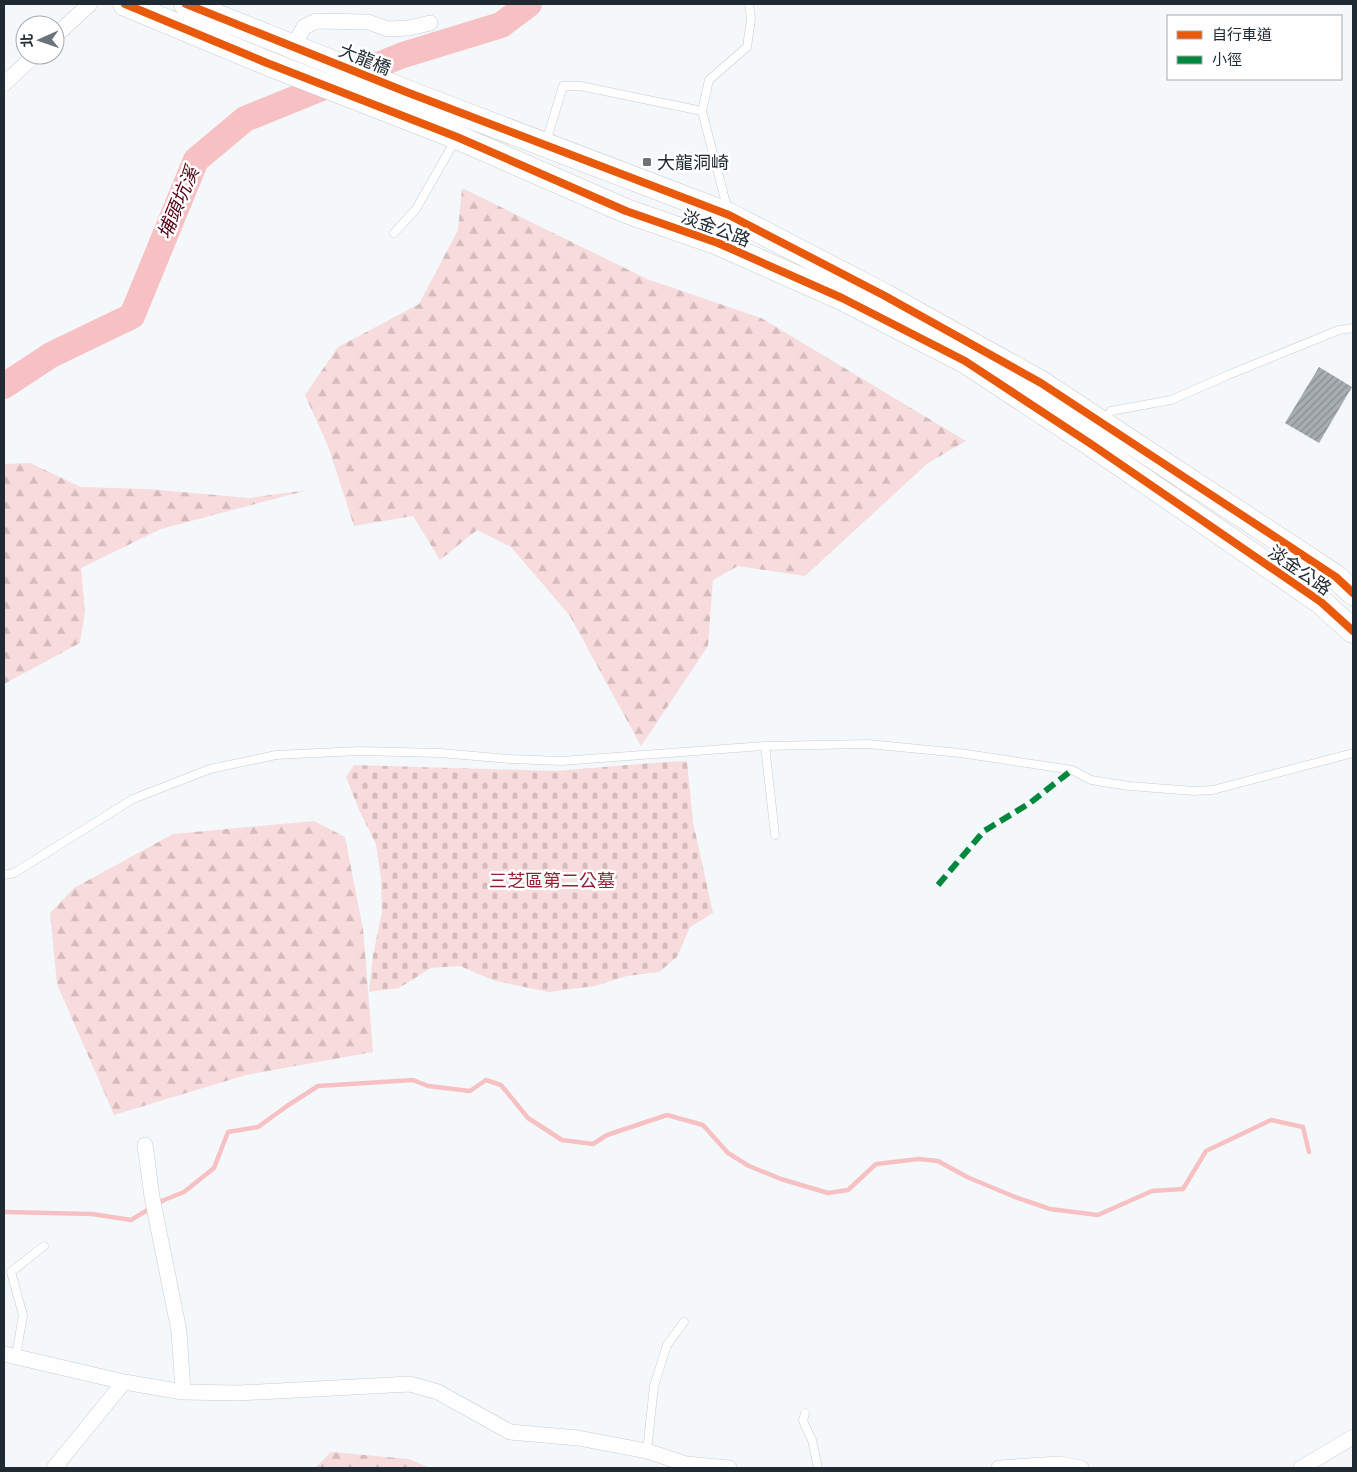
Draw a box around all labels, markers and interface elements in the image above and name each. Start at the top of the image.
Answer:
north arrow [15,15,65,65]
legend [1167,15,1342,80]
text: 自行車道 [1212,25,1272,44]
text: 北 [18,33,36,48]
street label: 大龍橋 [336,38,394,80]
text: 小徑 [1212,50,1242,69]
place label: 大龍洞崎 [657,151,729,174]
marker: 大龍洞崎 [641,156,653,168]
water label: 埔頭坑溪 [152,160,206,243]
street label: 淡金公路 [678,204,754,252]
street label: 淡金公路 [1264,540,1336,600]
park label: 三芝區第二公墓 [489,869,615,892]

